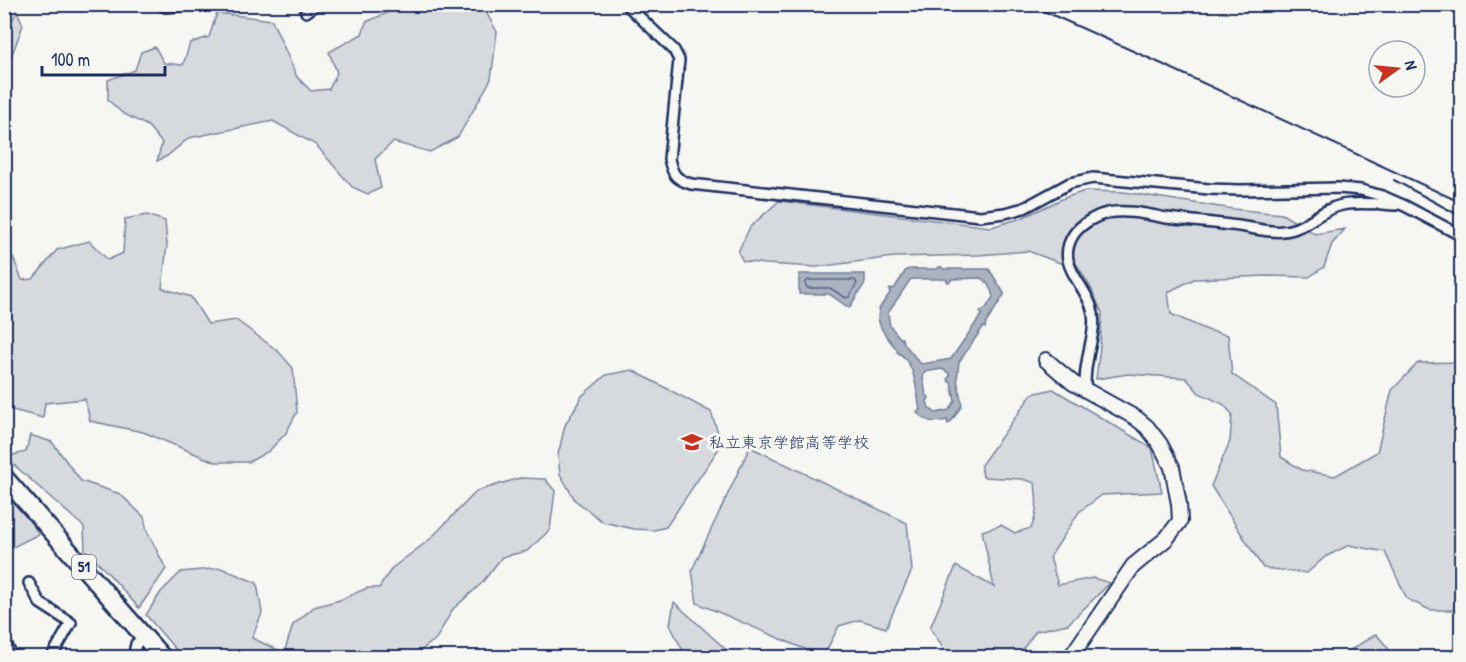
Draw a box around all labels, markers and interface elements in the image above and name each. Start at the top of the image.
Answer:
scale bar [42,39,165,77]
north arrow [1367,39,1427,99]
text: 100 m [51,47,90,72]
text: N [1400,58,1423,73]
school or university icon: 私立東京学館高等学校 [680,430,704,454]
place label: 私立東京学館高等学校 [709,431,869,453]
road number: 51 [72,555,96,579]

